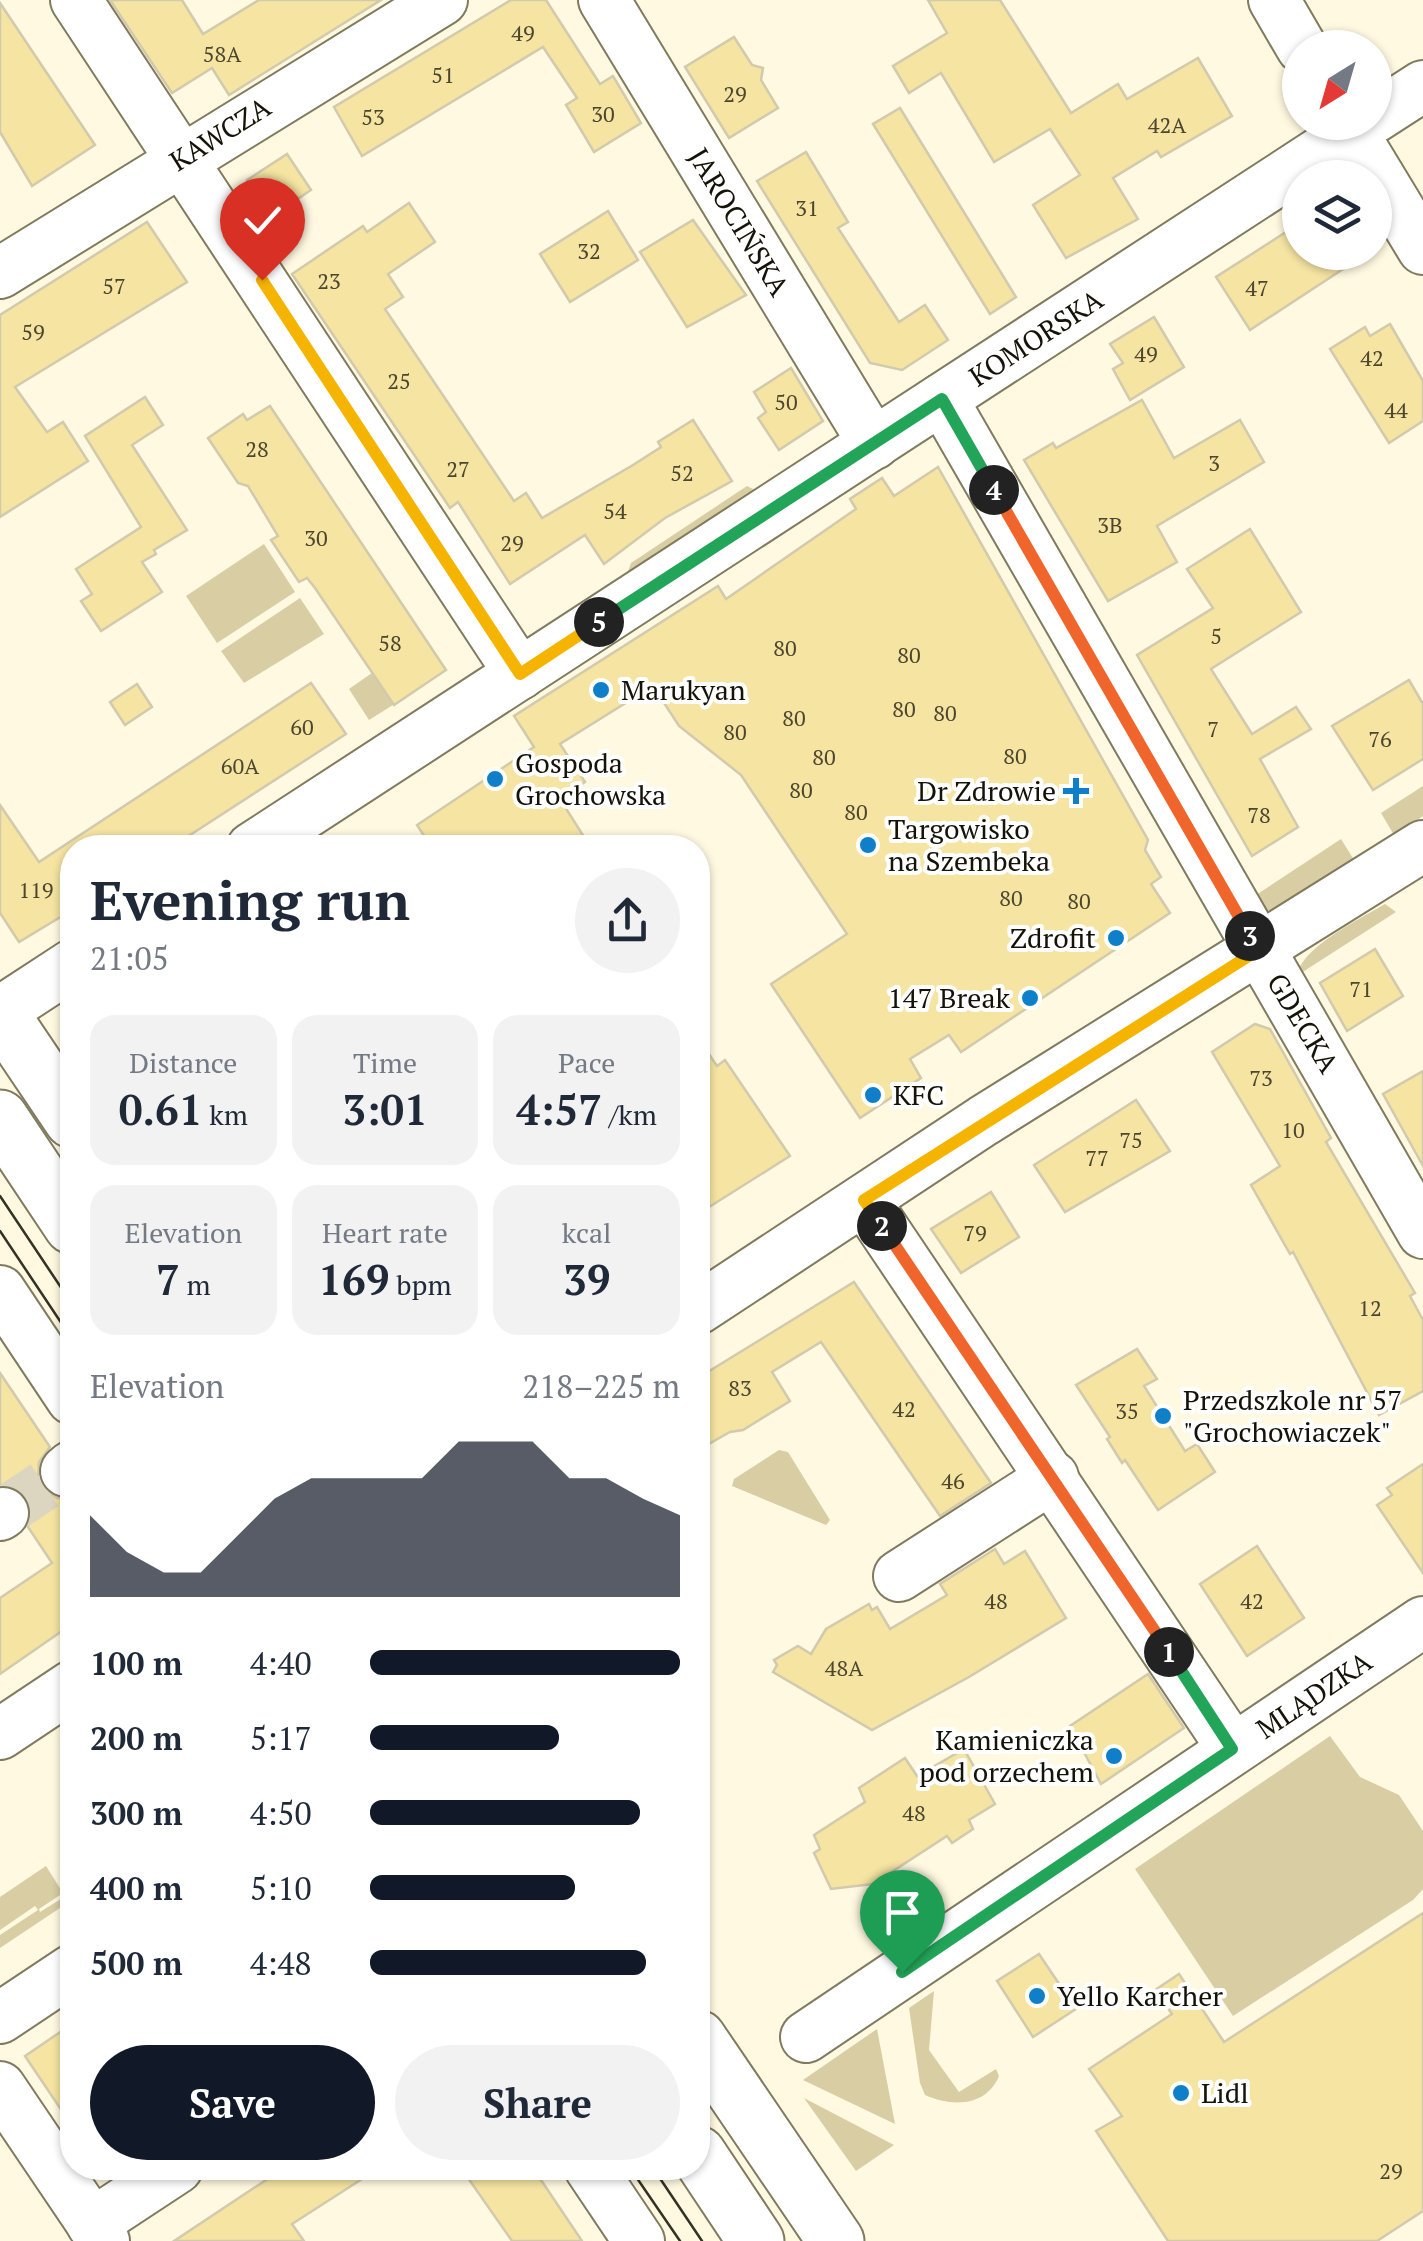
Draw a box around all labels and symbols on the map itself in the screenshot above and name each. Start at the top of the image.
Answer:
house number: 49 [511,18,535,47]
north arrow [1282,30,1392,140]
house number: 58A [203,39,242,68]
house number: 51 [431,60,455,89]
house number: 29 [723,79,747,108]
street label: KAWCZA [162,88,278,179]
house number: 30 [591,99,615,128]
house number: 53 [361,102,385,131]
house number: 42A [1148,110,1187,139]
street label: JAROCIŃSKA [681,141,799,303]
pin [220,178,305,281]
house number: 31 [795,193,819,222]
house number: 32 [577,236,601,265]
house number: 23 [317,266,341,295]
house number: 57 [102,271,126,300]
house number: 47 [1245,273,1269,302]
street label: KOMORSKA [962,280,1110,395]
house number: 59 [21,317,45,346]
house number: 49 [1134,339,1158,368]
house number: 42 [1360,343,1384,372]
house number: 25 [387,366,411,395]
house number: 50 [774,387,798,416]
house number: 44 [1384,395,1408,424]
house number: 28 [245,434,269,463]
house number: 3 [1208,448,1220,477]
house number: 27 [446,454,470,483]
house number: 52 [670,458,694,487]
pin: 4 [969,465,1019,515]
house number: 54 [603,496,627,525]
house number: 3B [1097,510,1123,539]
house number: 30 [304,523,328,552]
house number: 29 [500,528,524,557]
pin: 5 [574,597,624,647]
house number: 5 [1210,621,1222,650]
house number: 58 [378,628,402,657]
house number: 80 [773,633,797,662]
house number: 80 [897,640,921,669]
place label: Marukyan [621,671,746,708]
marker: Marukyan [590,679,612,701]
house number: 80 [892,694,916,723]
house number: 80 [933,698,957,727]
house number: 80 [782,703,806,732]
house number: 60 [290,712,314,741]
house number: 7 [1207,714,1219,743]
house number: 80 [723,717,747,746]
house number: 76 [1368,724,1392,753]
house number: 80 [1003,741,1027,770]
house number: 80 [812,742,836,771]
place label: Gospoda Grochowska [515,744,666,813]
house number: 60A [221,751,260,780]
marker: Gospoda Grochowska [484,768,506,790]
place label: Dr Zdrowie [917,772,1056,809]
house number: 80 [789,775,813,804]
marker: Dr Zdrowie [1065,780,1087,802]
house number: 80 [844,797,868,826]
house number: 78 [1247,800,1271,829]
place label: Targowisko na Szembeka [888,810,1050,879]
marker: Targowisko na Szembeka [857,834,879,856]
house number: 119 [18,875,54,904]
house number: 80 [999,883,1023,912]
house number: 80 [1067,886,1091,915]
pin: 3 [1225,911,1275,961]
place label: Zdrofit [1010,919,1097,956]
marker: Zdrofit [1105,927,1127,949]
street label: GDECKA [1259,966,1348,1080]
house number: 71 [1349,974,1373,1003]
place label: 147 Break [888,979,1011,1016]
marker: 147 Break [1019,987,1041,1009]
house number: 73 [1249,1063,1273,1092]
place label: KFC [893,1076,944,1113]
marker: KFC [862,1084,884,1106]
house number: 10 [1281,1115,1305,1144]
house number: 75 [1119,1125,1143,1154]
house number: 77 [1085,1143,1109,1172]
pin: 2 [857,1201,907,1251]
house number: 79 [963,1218,987,1247]
house number: 12 [1358,1293,1382,1322]
house number: 83 [728,1373,752,1402]
place label: Przedszkole nr 57 "Grochowiaczek" [1183,1381,1402,1450]
house number: 42 [892,1394,916,1423]
house number: 35 [1115,1396,1139,1425]
marker: Przedszkole nr 57 "Grochowiaczek" [1152,1405,1174,1427]
house number: 46 [941,1466,965,1495]
house number: 48 [984,1586,1008,1615]
house number: 42 [1240,1586,1264,1615]
pin: 1 [1144,1627,1194,1677]
street label: MLĄDZKA [1249,1642,1379,1747]
house number: 48A [825,1653,864,1682]
place label: Kamieniczka pod orzechem [919,1721,1094,1790]
marker: Kamieniczka pod orzechem [1103,1745,1125,1767]
house number: 48 [902,1798,926,1827]
pin [860,1870,945,1973]
place label: Yello Karcher [1057,1977,1223,2014]
marker: Yello Karcher [1026,1985,1048,2007]
place label: Lidl [1201,2074,1249,2111]
marker: Lidl [1170,2082,1192,2104]
house number: 29 [1379,2156,1403,2185]

